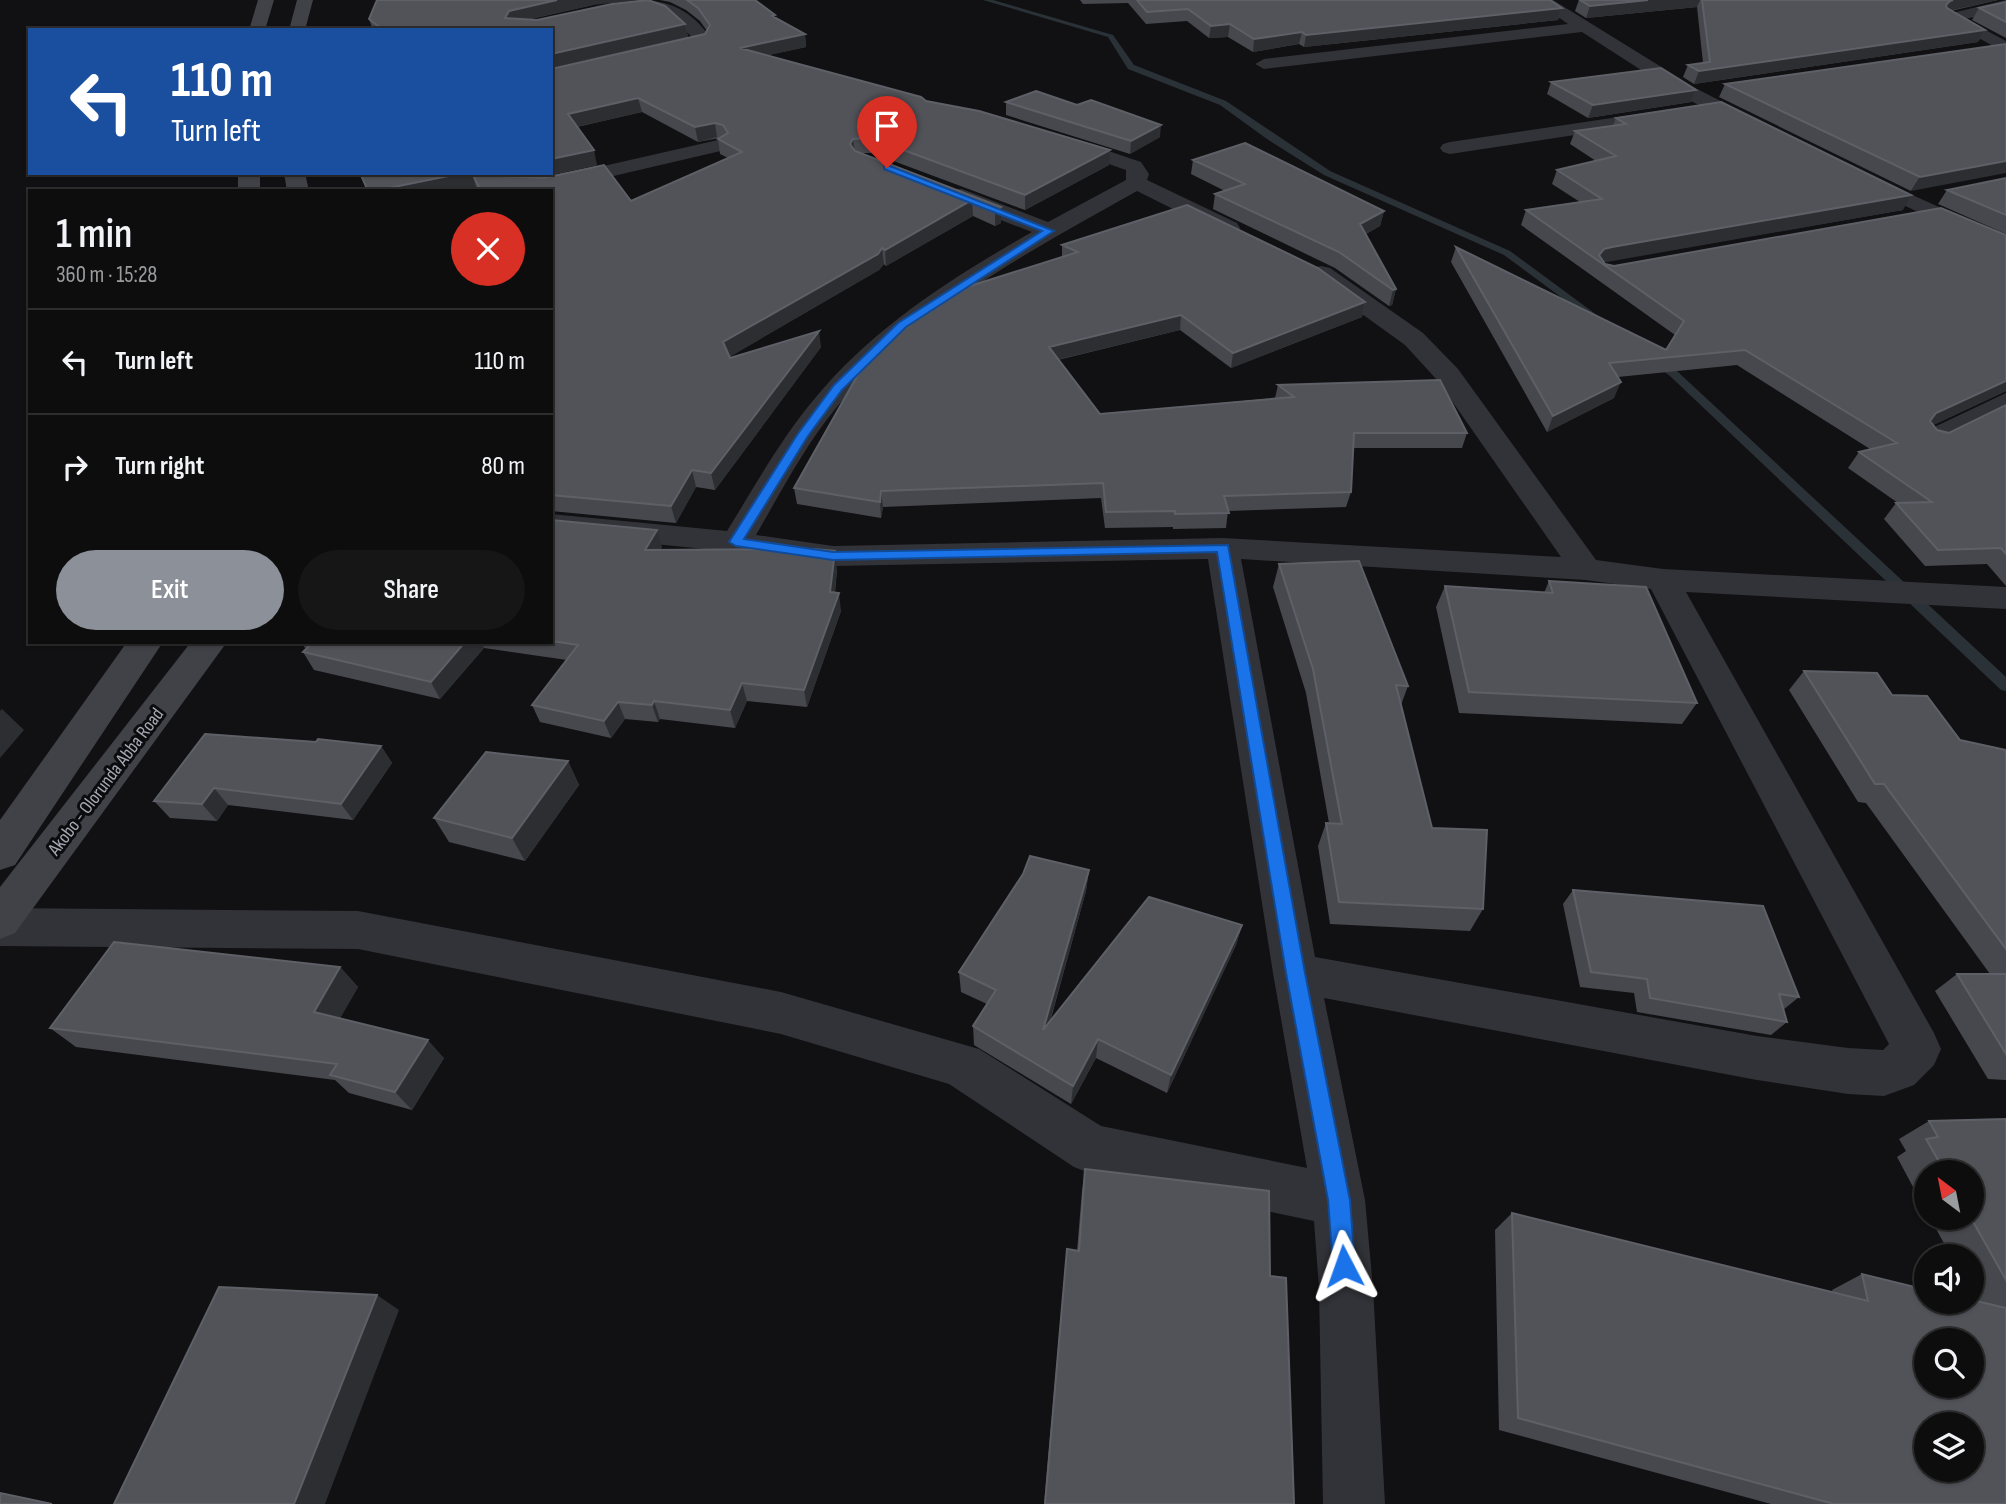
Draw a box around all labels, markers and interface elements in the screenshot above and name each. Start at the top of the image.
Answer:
text: 110 m [171,52,273,111]
icon: left [56,56,147,147]
pin [857,96,917,168]
icon: arrive [868,107,906,145]
text: Turn left [171,112,261,151]
text: 1 min [56,209,132,260]
button: close [451,212,525,286]
text: 360 m · 15:28 [56,261,157,289]
icon: left [56,343,94,381]
text: Turn left [115,346,193,377]
text: 110 m [474,346,525,377]
icon: right [56,448,94,486]
text: Turn right [115,451,204,482]
text: 80 m [481,451,525,482]
button: Exit [56,550,284,630]
button: Share [298,550,525,630]
street label: Akobo - Olorunda Abba Road [43,704,169,861]
north arrow [1914,1160,1984,1230]
map controls [1914,1160,1984,1482]
position arrow [1307,1229,1381,1303]
button: sound [1914,1244,1984,1314]
button: search [1914,1328,1984,1398]
button: layers [1914,1412,1984,1482]

